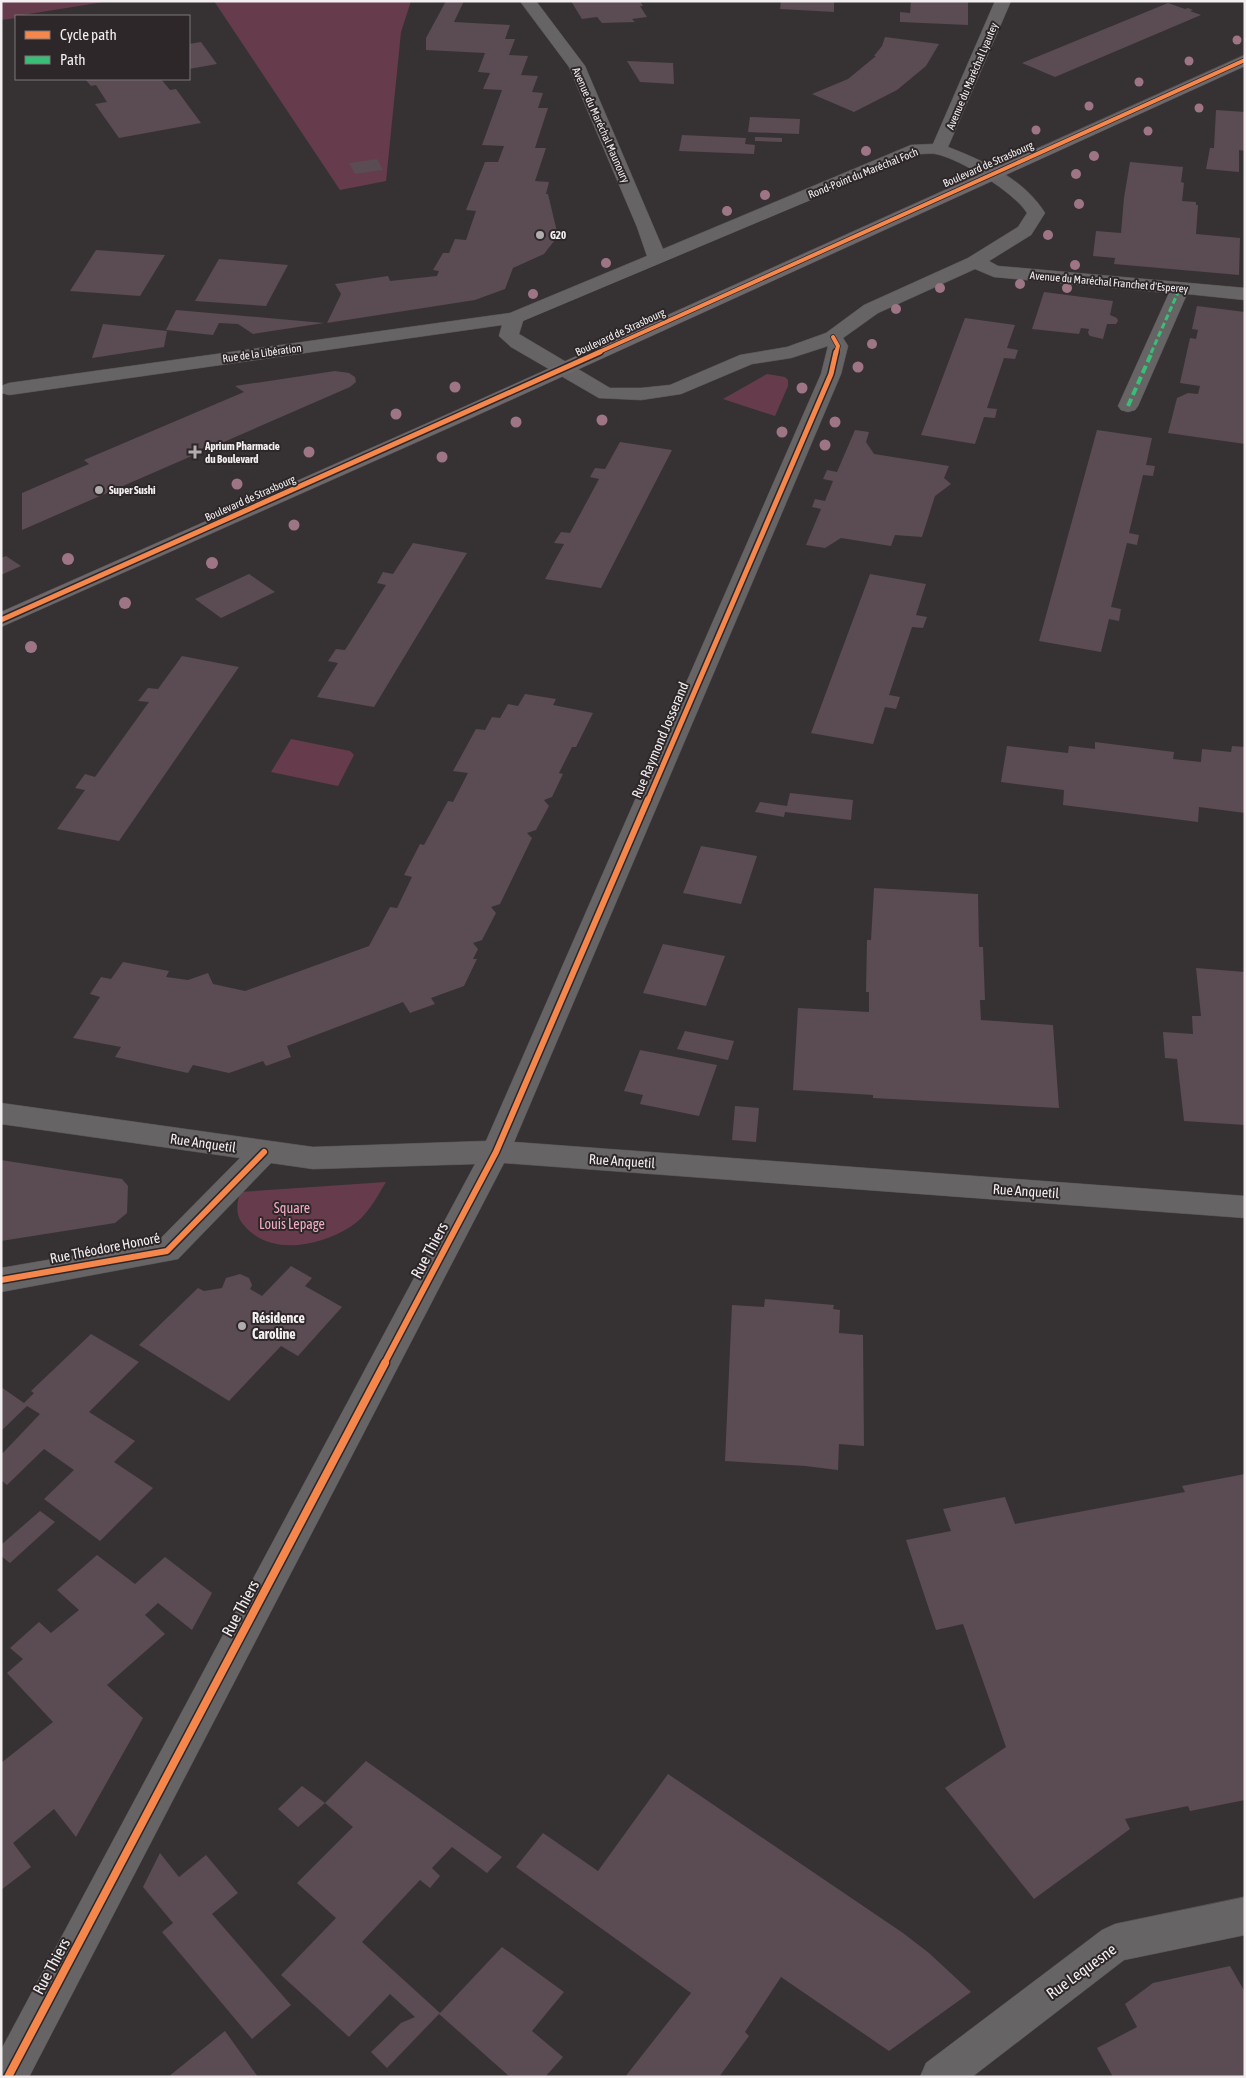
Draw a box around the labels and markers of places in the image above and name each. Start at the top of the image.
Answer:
marker: G20 [534,229,546,241]
place label: G20 [550,229,566,241]
place label: Aprium Pharmacie du Boulevard [204,440,280,465]
marker: Aprium Pharmacie du Boulevard [189,446,201,458]
marker: Super Sushi [93,484,105,496]
place label: Super Sushi [109,484,156,496]
place label: Résidence Caroline [252,1310,305,1342]
marker: Résidence Caroline [236,1320,248,1332]

